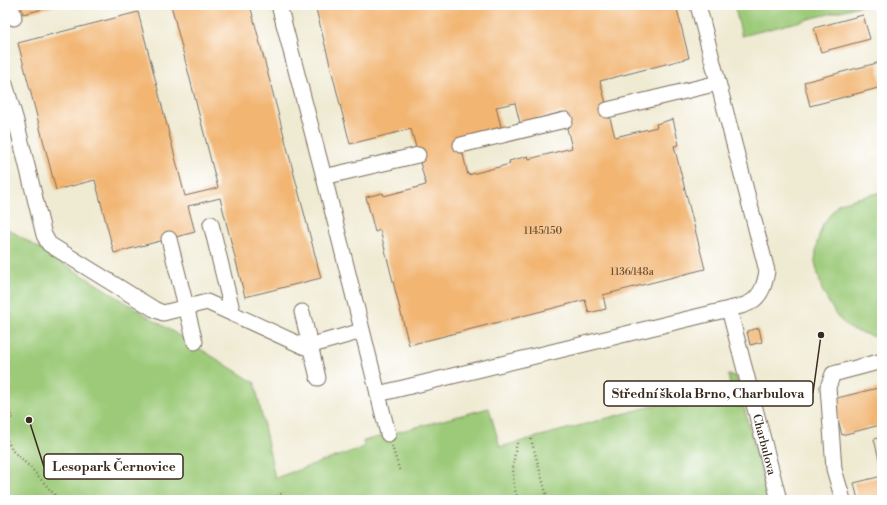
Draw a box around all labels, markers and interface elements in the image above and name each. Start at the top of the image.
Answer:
house number: 1145/150 [524,225,563,237]
house number: 1136/148a [610,266,655,278]
callout: Střední škola Brno, Charbulova [604,381,813,406]
text: Střední škola Brno, Charbulova [612,386,805,402]
street label: Charbulova [749,412,780,477]
callout: Lesopark Černovice [44,454,183,479]
text: Lesopark Černovice [52,458,176,475]

